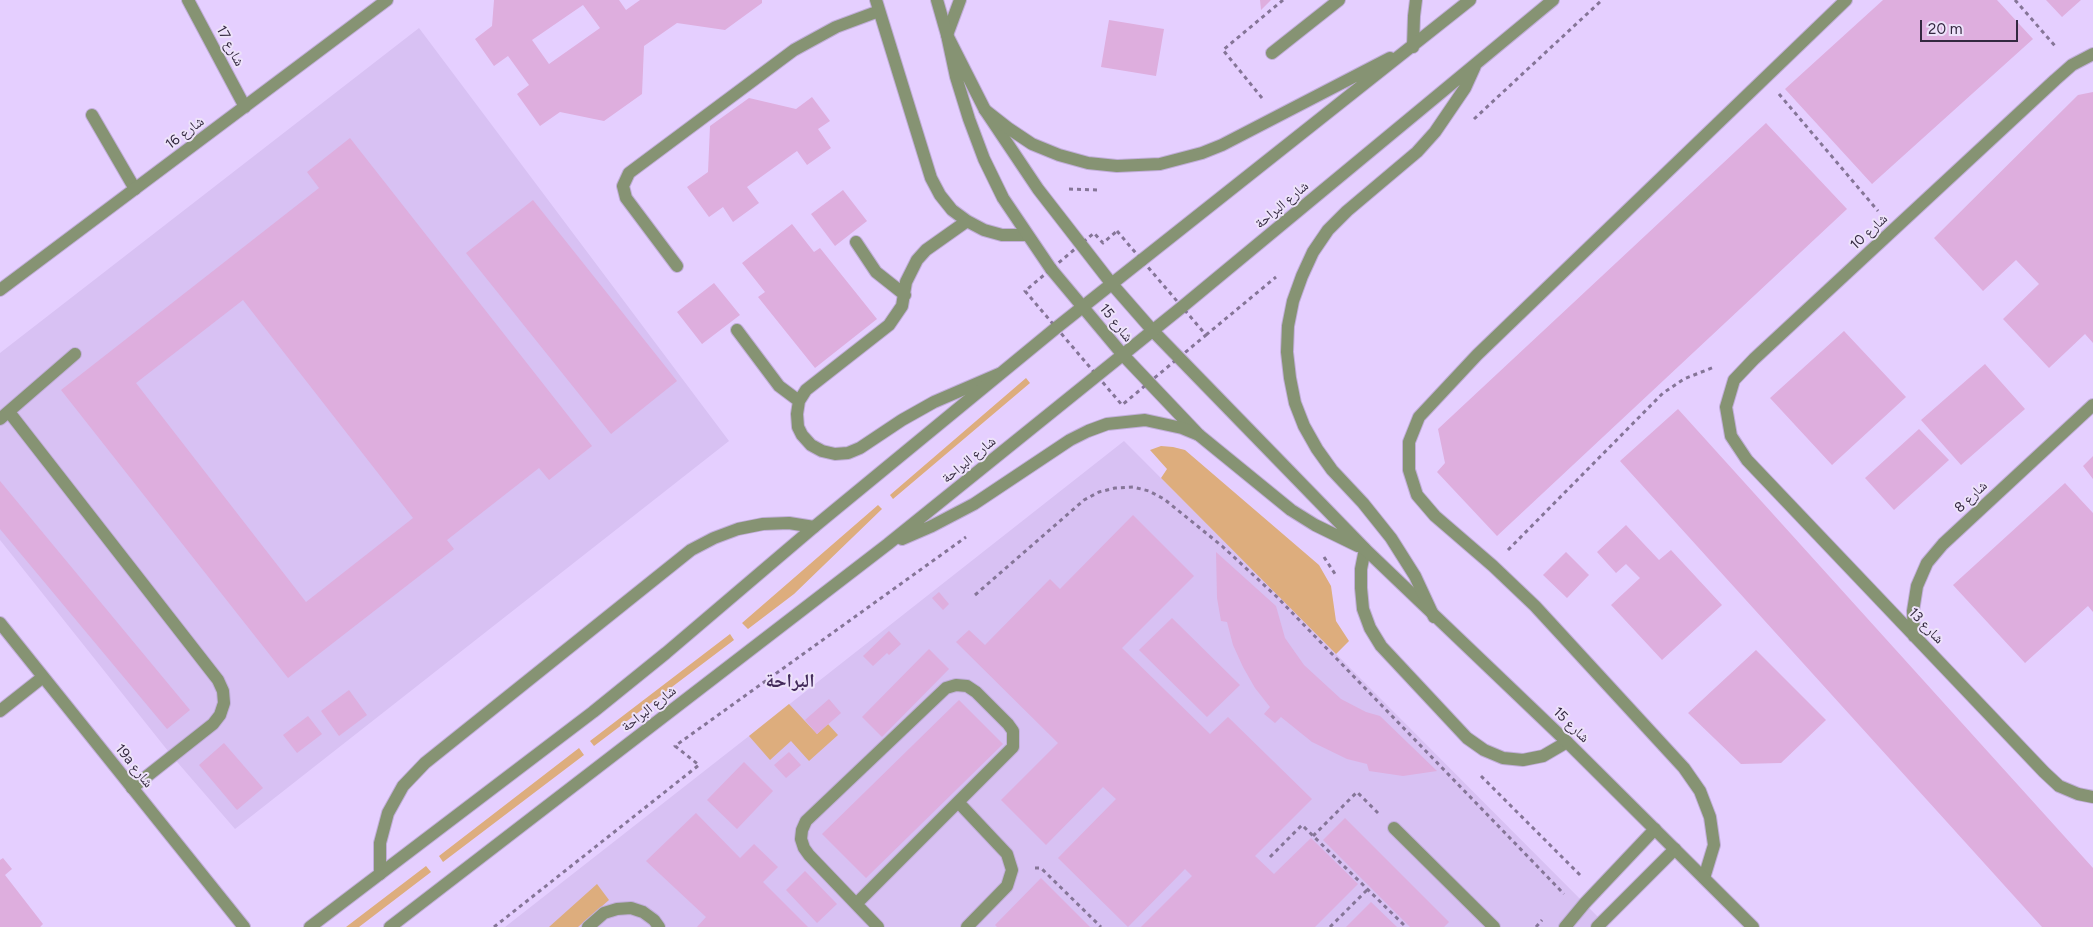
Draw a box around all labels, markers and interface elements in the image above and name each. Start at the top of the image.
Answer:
scale bar [1923,10,2020,42]
text: 20 m [1928,20,1962,38]
street label: شارع 17 [212,23,248,69]
street label: شارع 16 [162,113,208,153]
street label: شارع البراحة [1252,178,1312,232]
street label: شارع 10 [1847,211,1891,253]
street label: شارع 15 [1096,301,1136,345]
street label: شارع البراحة [939,433,999,487]
street label: شارع 8 [1951,478,1991,516]
street label: شارع 13 [1905,605,1947,647]
district label: البراحة [765,670,815,692]
street label: شارع البراحة [618,682,680,736]
street label: شارع 15 [1549,704,1593,746]
street label: 19a شارع [111,741,157,791]

